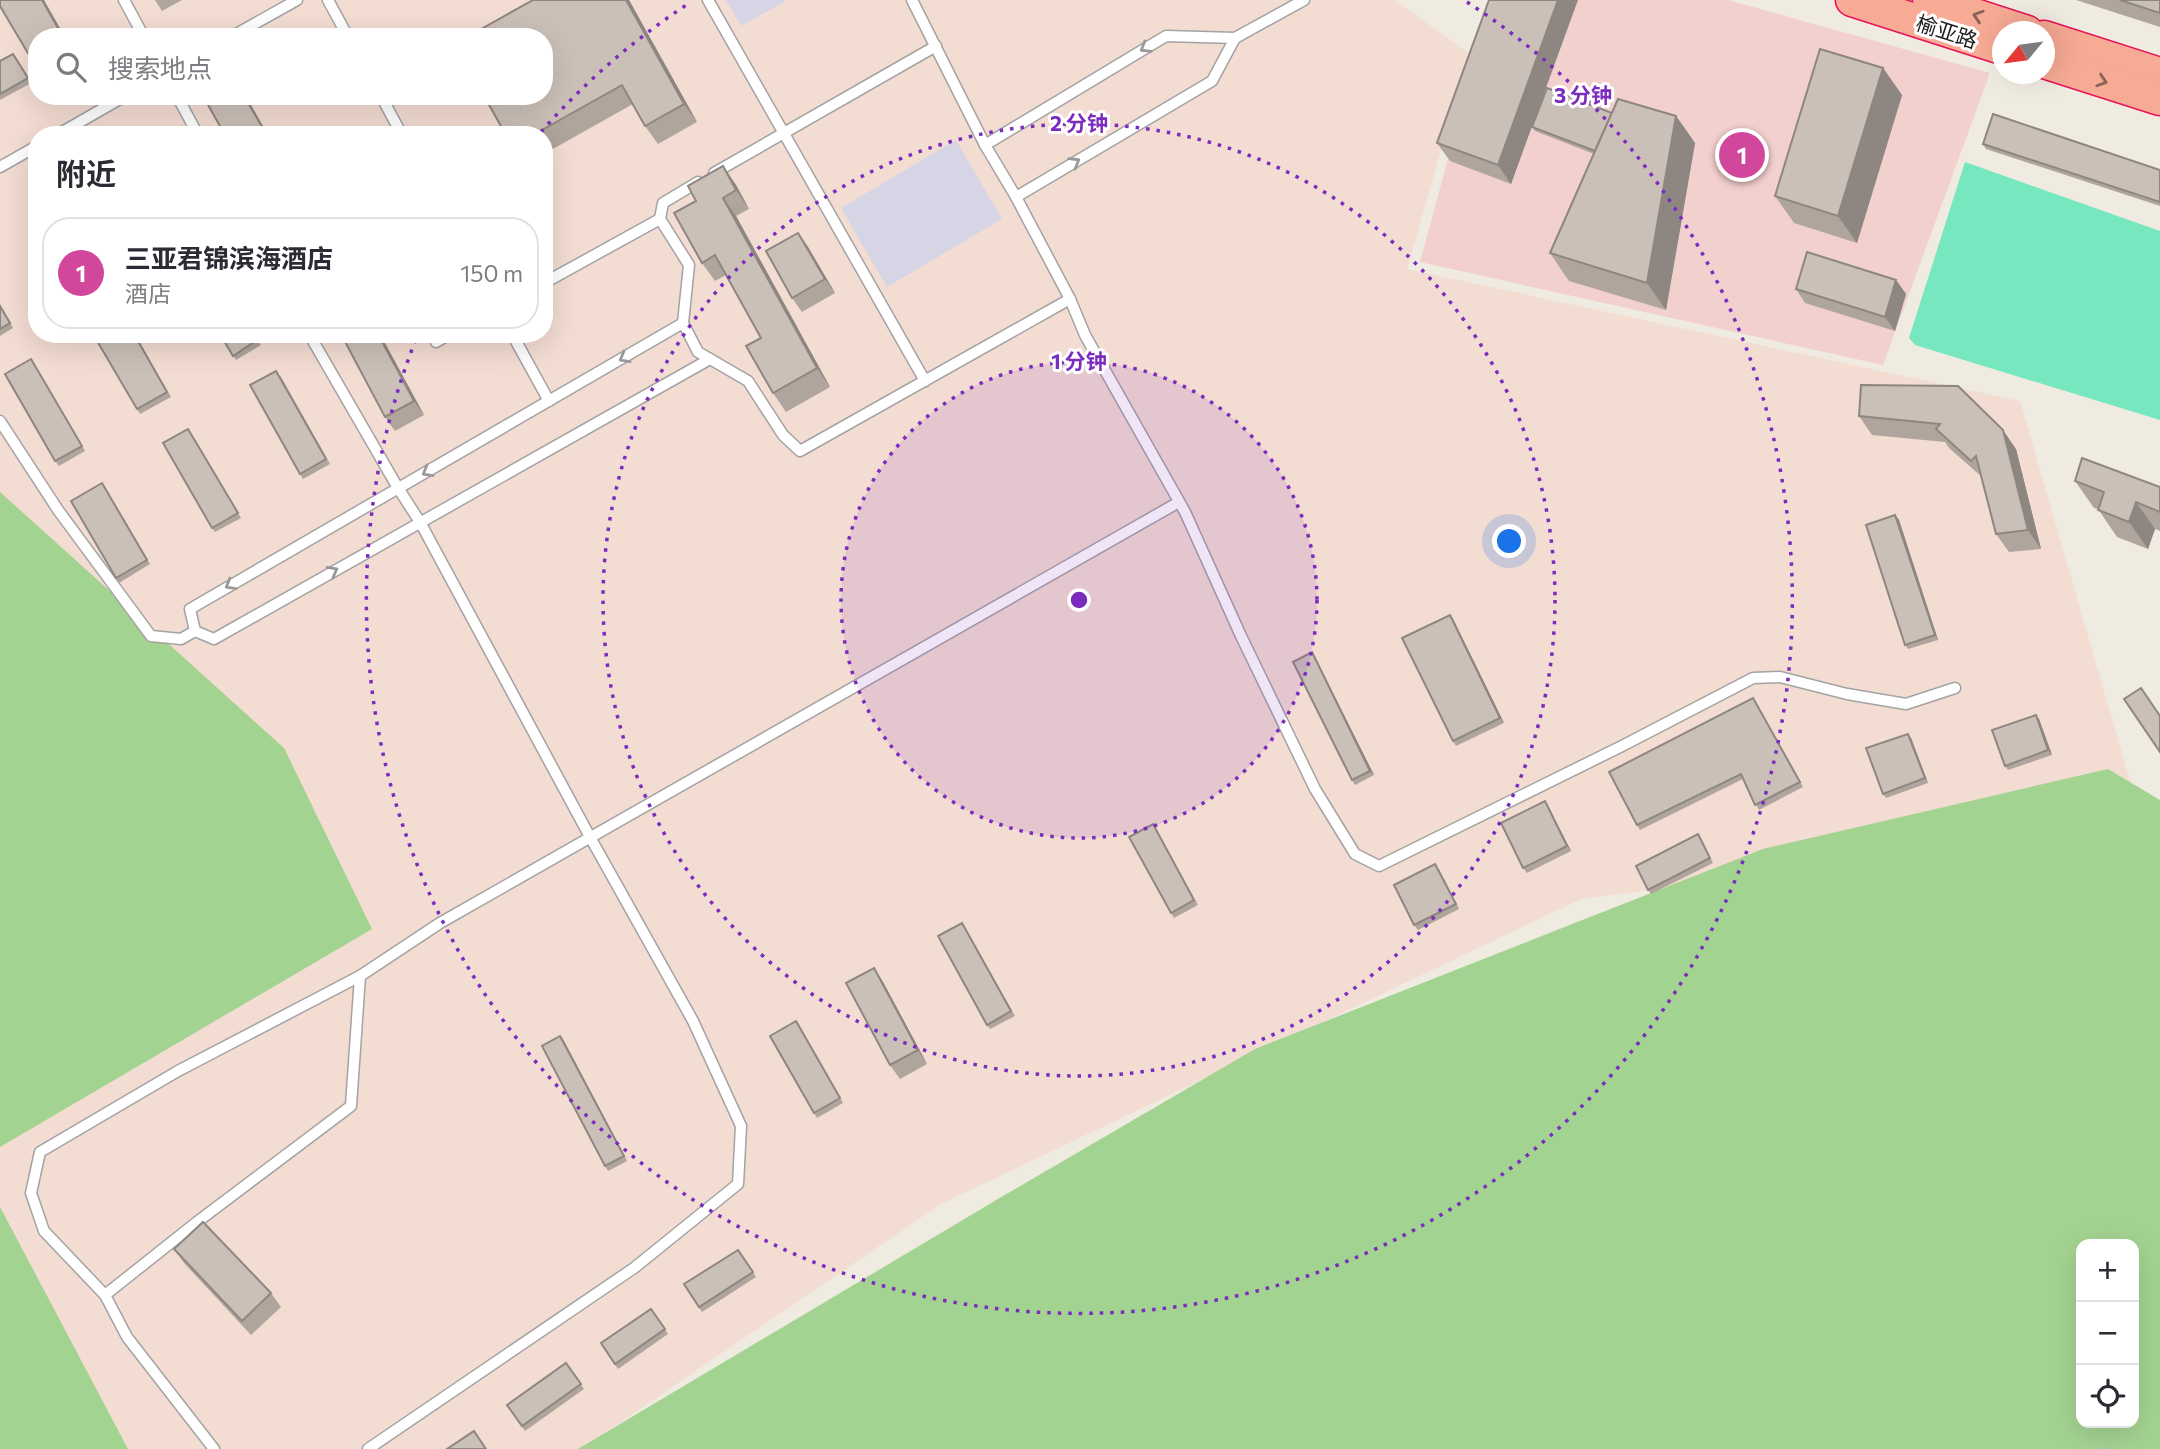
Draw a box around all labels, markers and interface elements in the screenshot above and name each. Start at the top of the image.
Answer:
street label: 榆亚路 [1913,9,1981,53]
one-way arrow [1972,9,1984,24]
north arrow [1992,21,2055,84]
search box [28,28,553,105]
one-way arrow [1140,40,1153,53]
icon: search [52,48,90,86]
text: 搜索地点 [108,52,212,83]
one-way arrow [2096,72,2108,87]
text: 3 分钟 [1554,82,1612,107]
text: 2 分钟 [1050,110,1108,135]
pin: 1 [1719,129,1765,181]
text: 附近 [56,154,116,191]
one-way arrow [1067,158,1080,171]
text: 三亚君锦滨海酒店 [125,242,333,273]
text: 1 [76,259,86,287]
text: 150 m [460,259,523,287]
text: 酒店 [125,279,171,307]
text: 1 分钟 [1051,348,1107,373]
one-way arrow [619,349,632,362]
one-way arrow [422,463,435,476]
your location [1492,524,1526,558]
one-way arrow [326,566,339,579]
one-way arrow [225,577,237,590]
centre of rings [1067,588,1091,612]
map controls [2076,1239,2139,1428]
button: + [2076,1239,2139,1302]
button: − [2076,1302,2139,1365]
button: locate [2076,1365,2139,1428]

